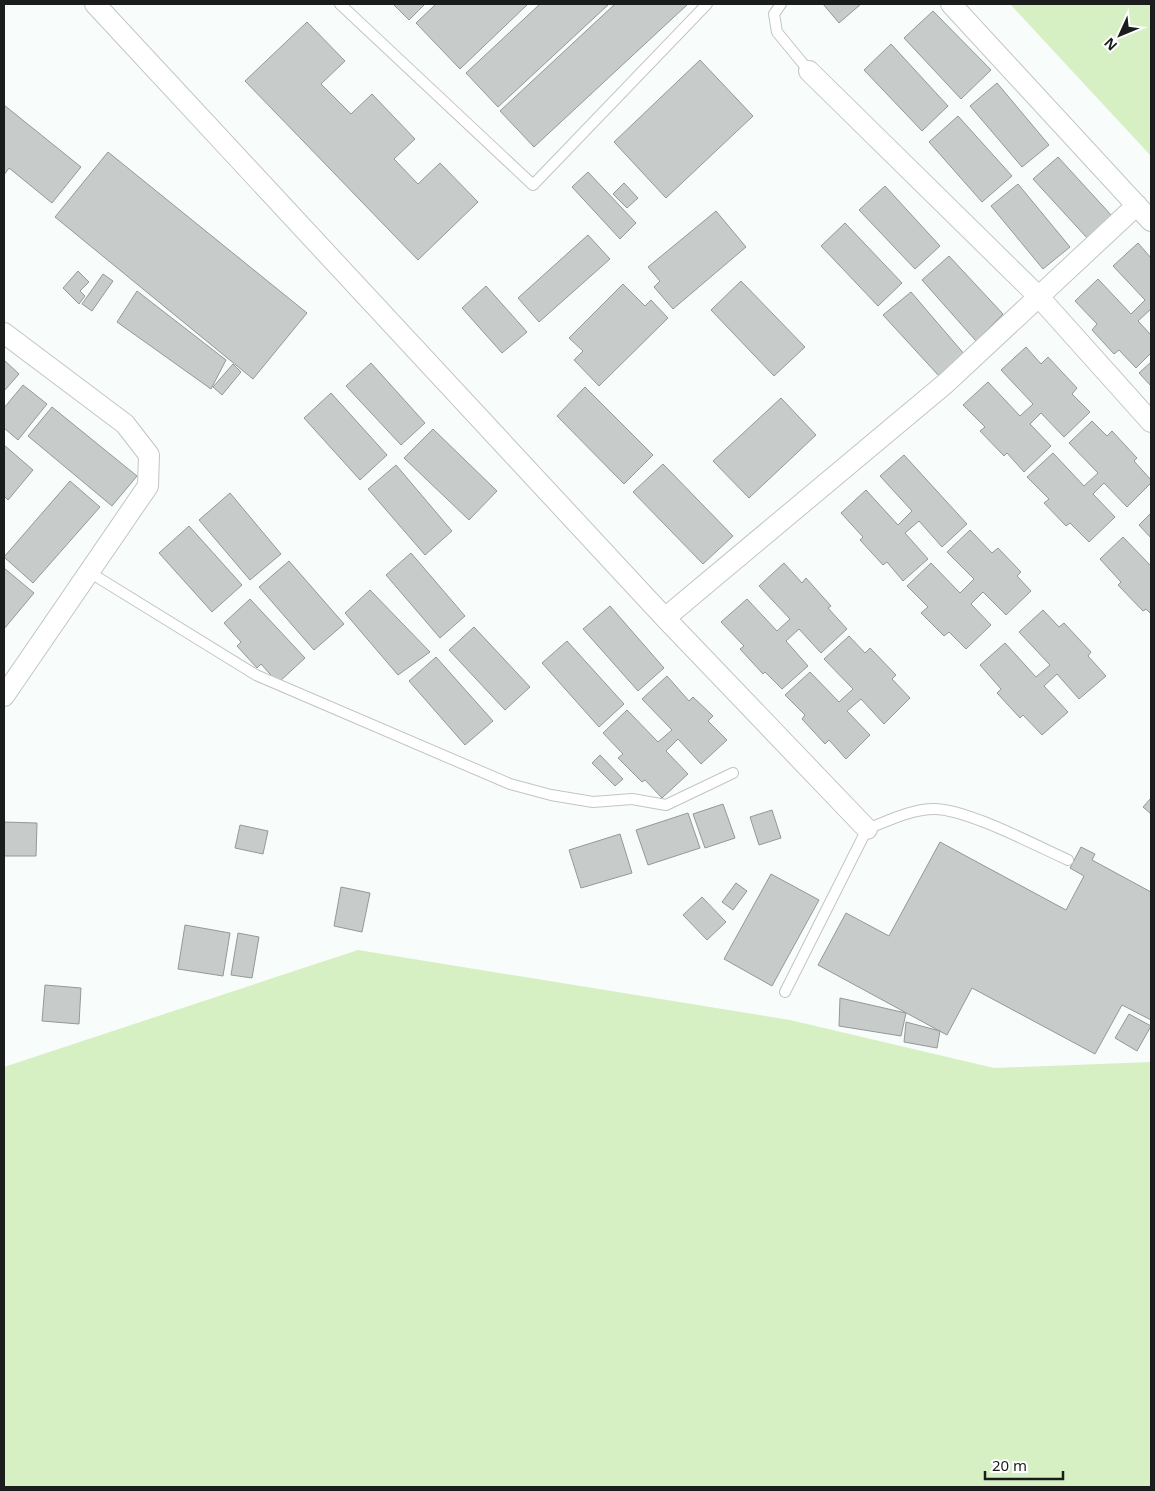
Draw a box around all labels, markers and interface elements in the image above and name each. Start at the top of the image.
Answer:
north arrow [1095,10,1145,60]
text: N [1099,34,1121,55]
scale bar [985,1448,1062,1480]
text: 20 m [992,1455,1027,1475]

